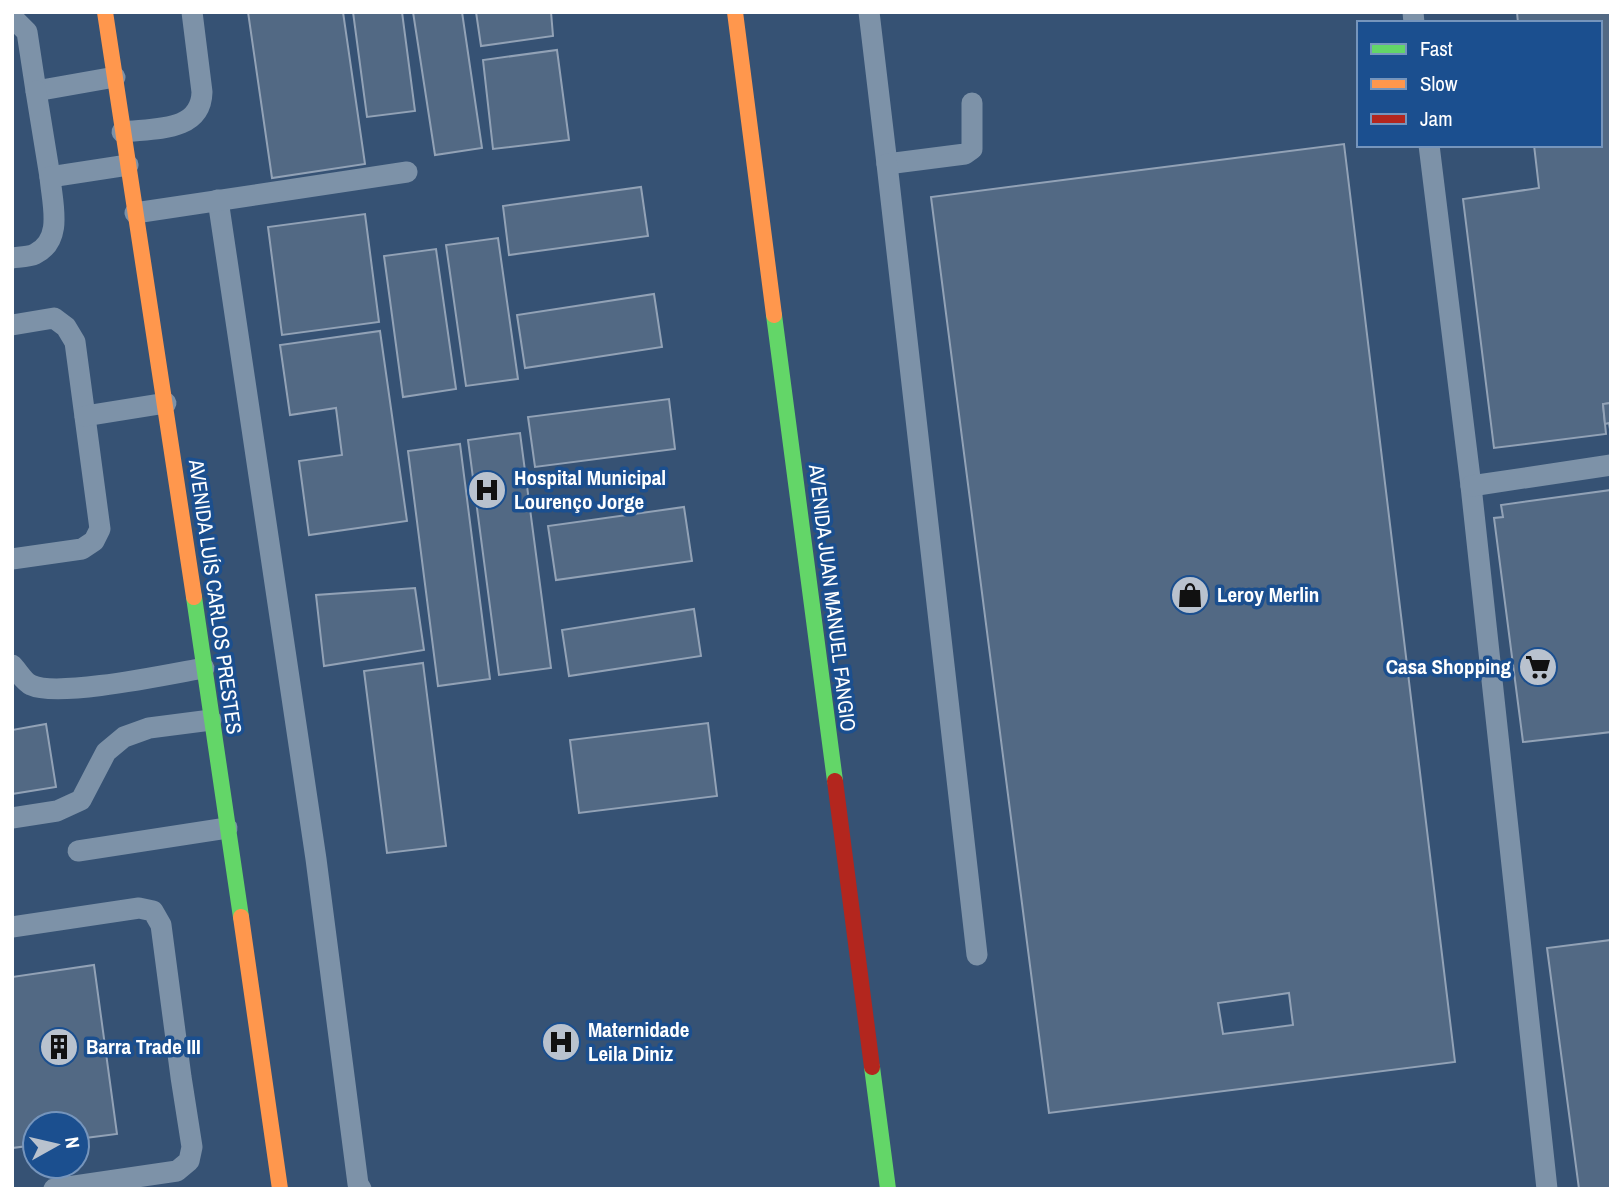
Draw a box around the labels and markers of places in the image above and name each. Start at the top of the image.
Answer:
place label: Hospital Municipal Lourenço Jorge [514,463,666,516]
hospital icon: Hospital Municipal Lourenço Jorge [466,469,508,511]
shop icon: Leroy Merlin [1169,574,1211,616]
place label: Leroy Merlin [1217,580,1319,609]
supermarket icon: Casa Shopping [1517,646,1559,688]
place label: Casa Shopping [1386,652,1511,681]
place label: Maternidade Leila Diniz [588,1015,689,1068]
hospital icon: Maternidade Leila Diniz [540,1021,582,1063]
building icon: Barra Trade III [38,1026,80,1068]
place label: Barra Trade III [86,1032,201,1061]

